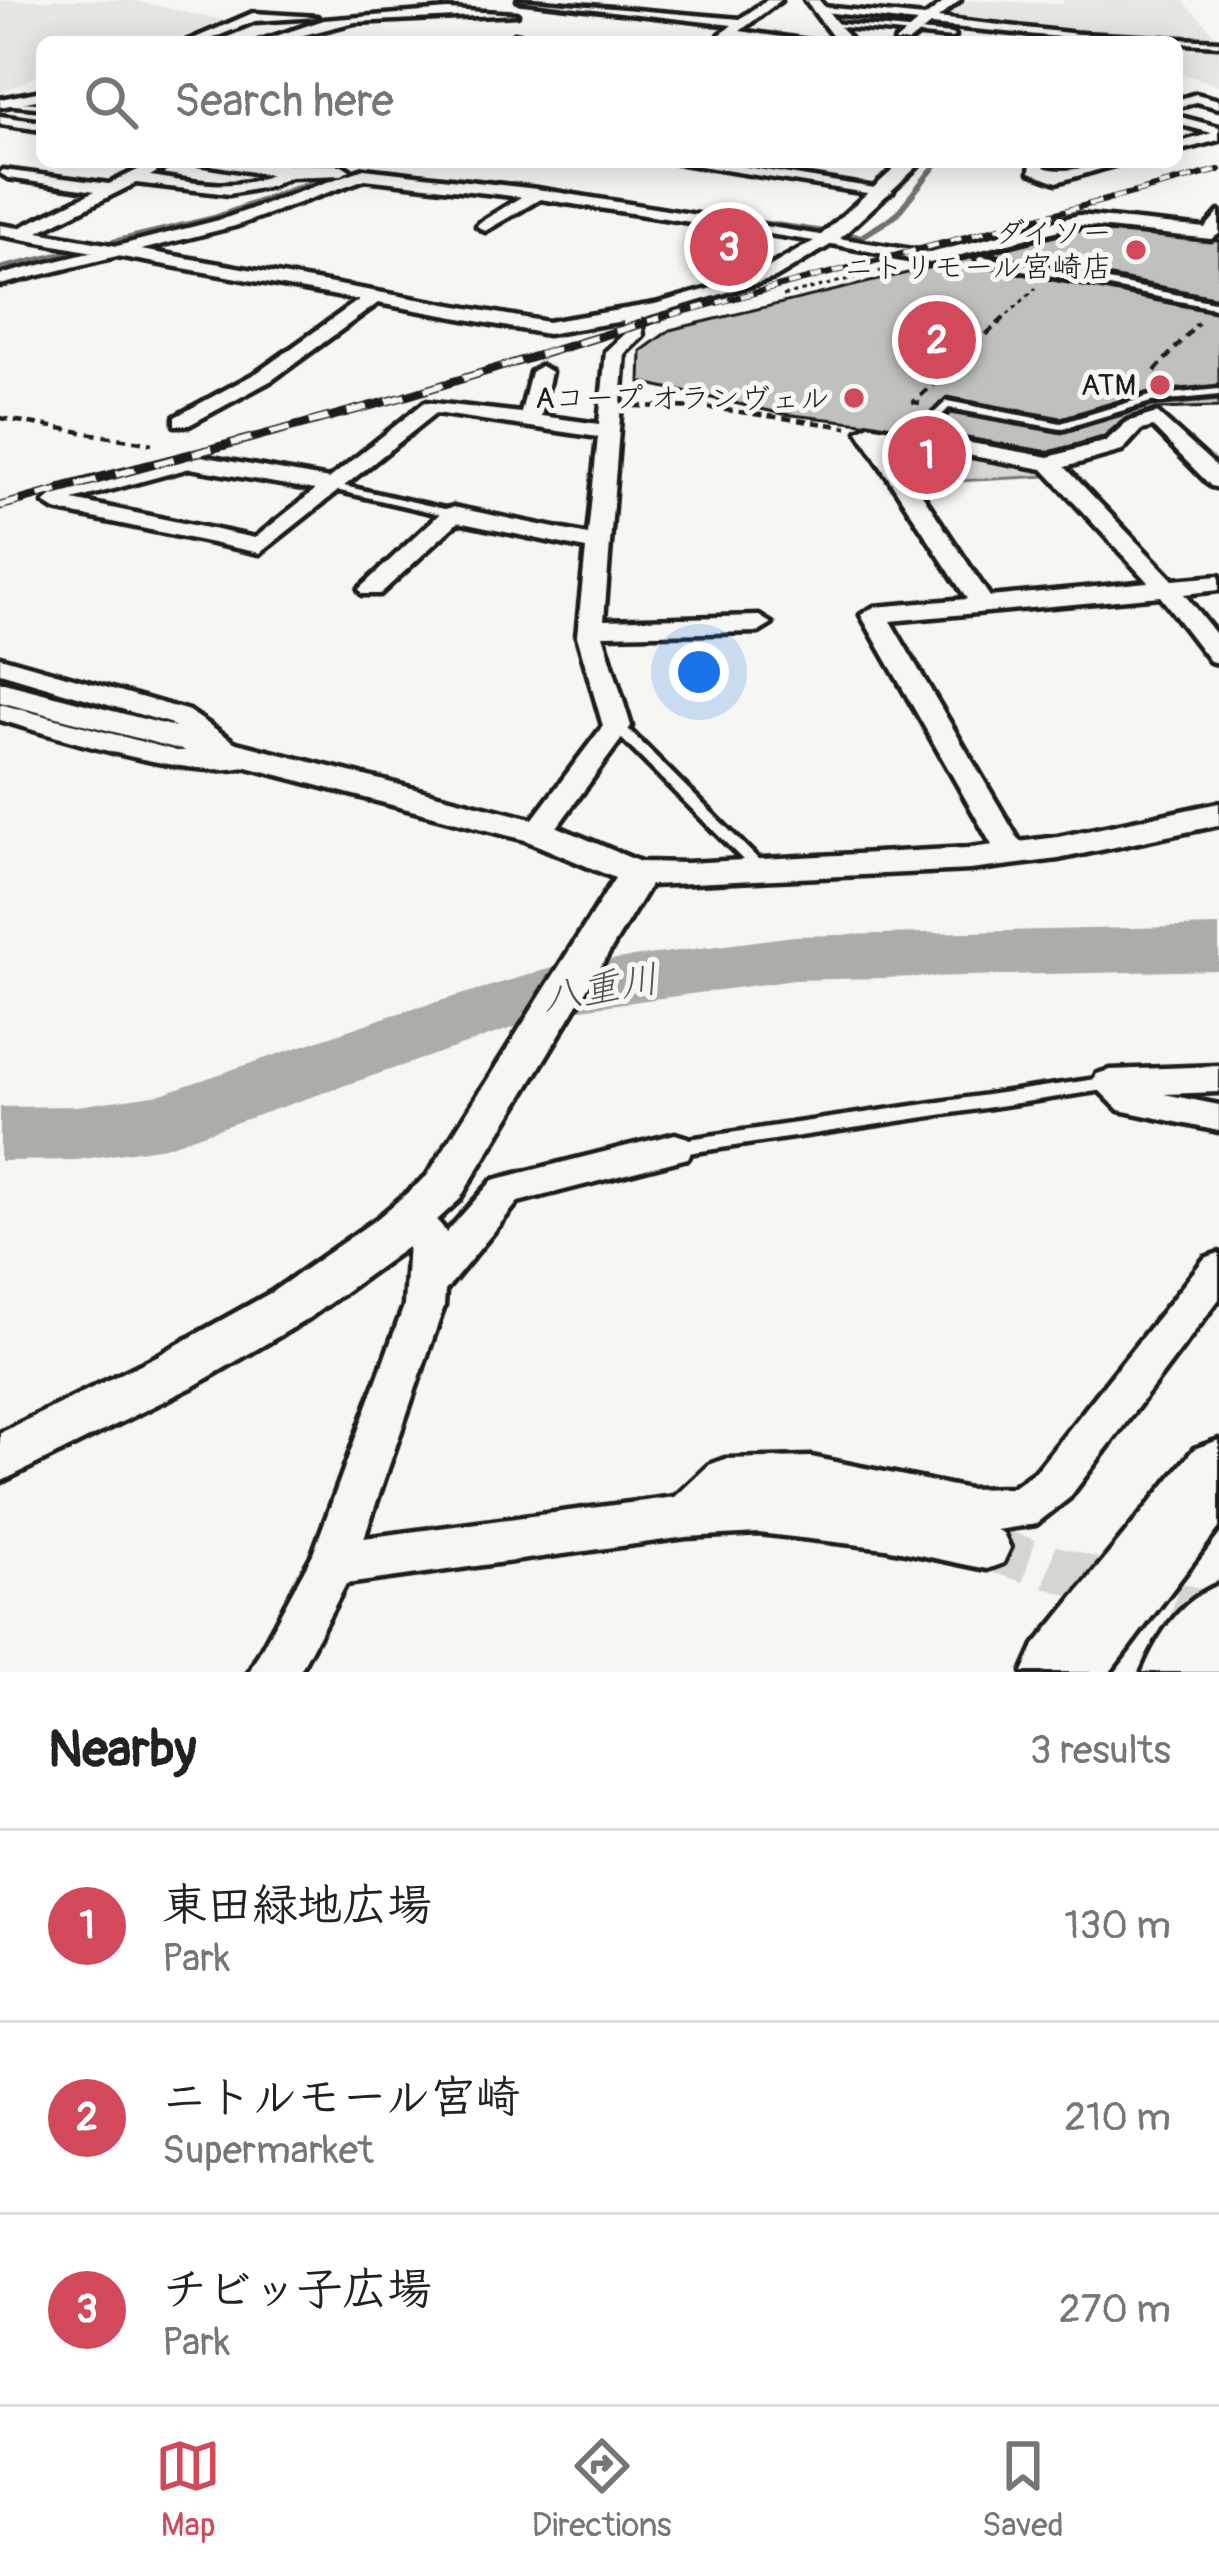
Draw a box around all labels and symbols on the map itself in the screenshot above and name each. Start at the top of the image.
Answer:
pin: 3 [690,202,768,292]
place label: ダイソー ニトリモール宮崎店 [844,215,1112,286]
marker: ダイソー ニトリモール宮崎店 [1123,237,1149,263]
pin: 2 [898,295,976,385]
place label: ATM [1081,367,1136,404]
marker: ATM [1147,372,1173,398]
place label: Aコープ オランヴェル [535,380,830,417]
marker: Aコープ オランヴェル [841,385,867,411]
pin: 1 [888,410,966,500]
your location [669,642,729,702]
water label: 八重川 [538,954,662,1023]

